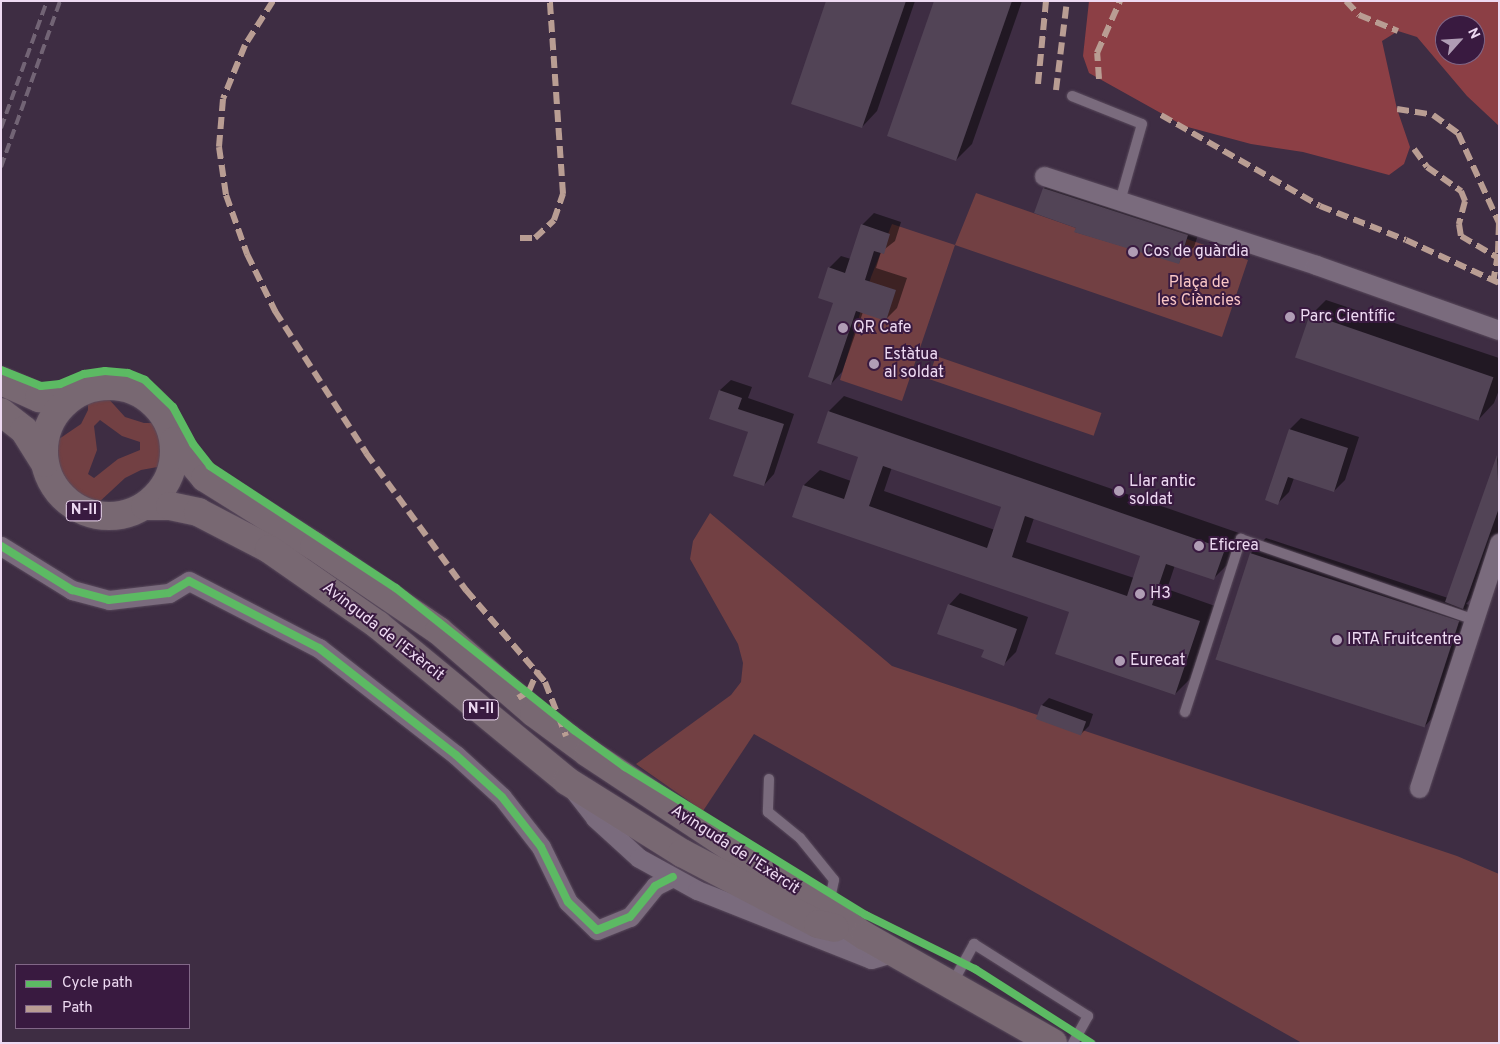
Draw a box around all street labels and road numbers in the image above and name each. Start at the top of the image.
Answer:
road number: N-II [65,498,103,524]
street label: Avinguda de l'Exèrcit [318,578,448,686]
road number: N-II [462,698,500,722]
street label: Avinguda de l'Exèrcit [667,801,803,899]

